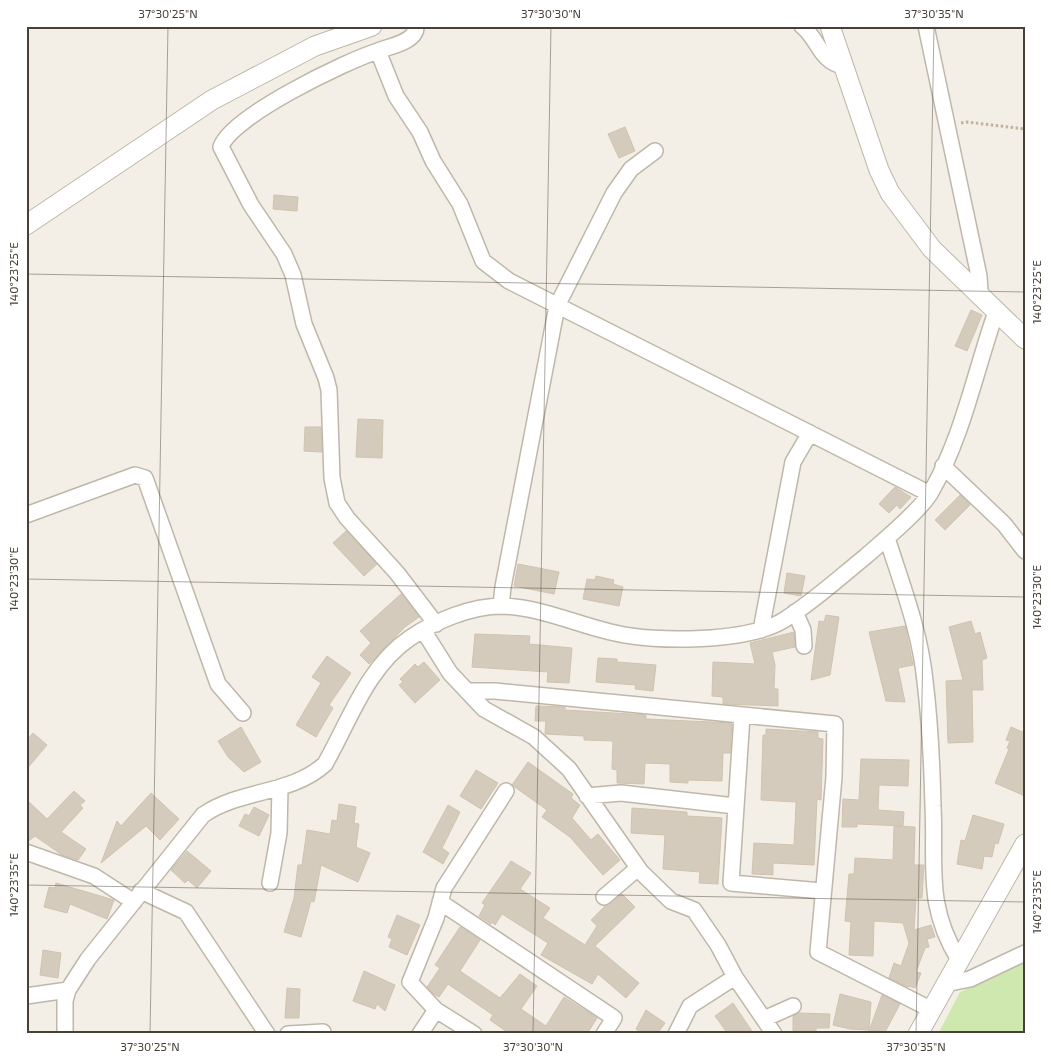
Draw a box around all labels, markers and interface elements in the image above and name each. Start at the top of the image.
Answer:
text: 37°30'25"N [138,6,198,20]
text: 37°30'30"N [521,6,581,20]
text: 37°30'35"N [904,6,964,20]
text: 140°23'25"E [6,242,20,306]
text: 140°23'25"E [1029,260,1043,324]
text: 140°23'30"E [6,546,20,611]
text: 140°23'30"E [1029,564,1043,629]
text: 140°23'35"E [6,853,20,917]
text: 140°23'35"E [1029,870,1043,934]
text: 37°30'25"N [120,1039,180,1053]
text: 37°30'30"N [503,1039,563,1053]
text: 37°30'35"N [886,1039,946,1053]

